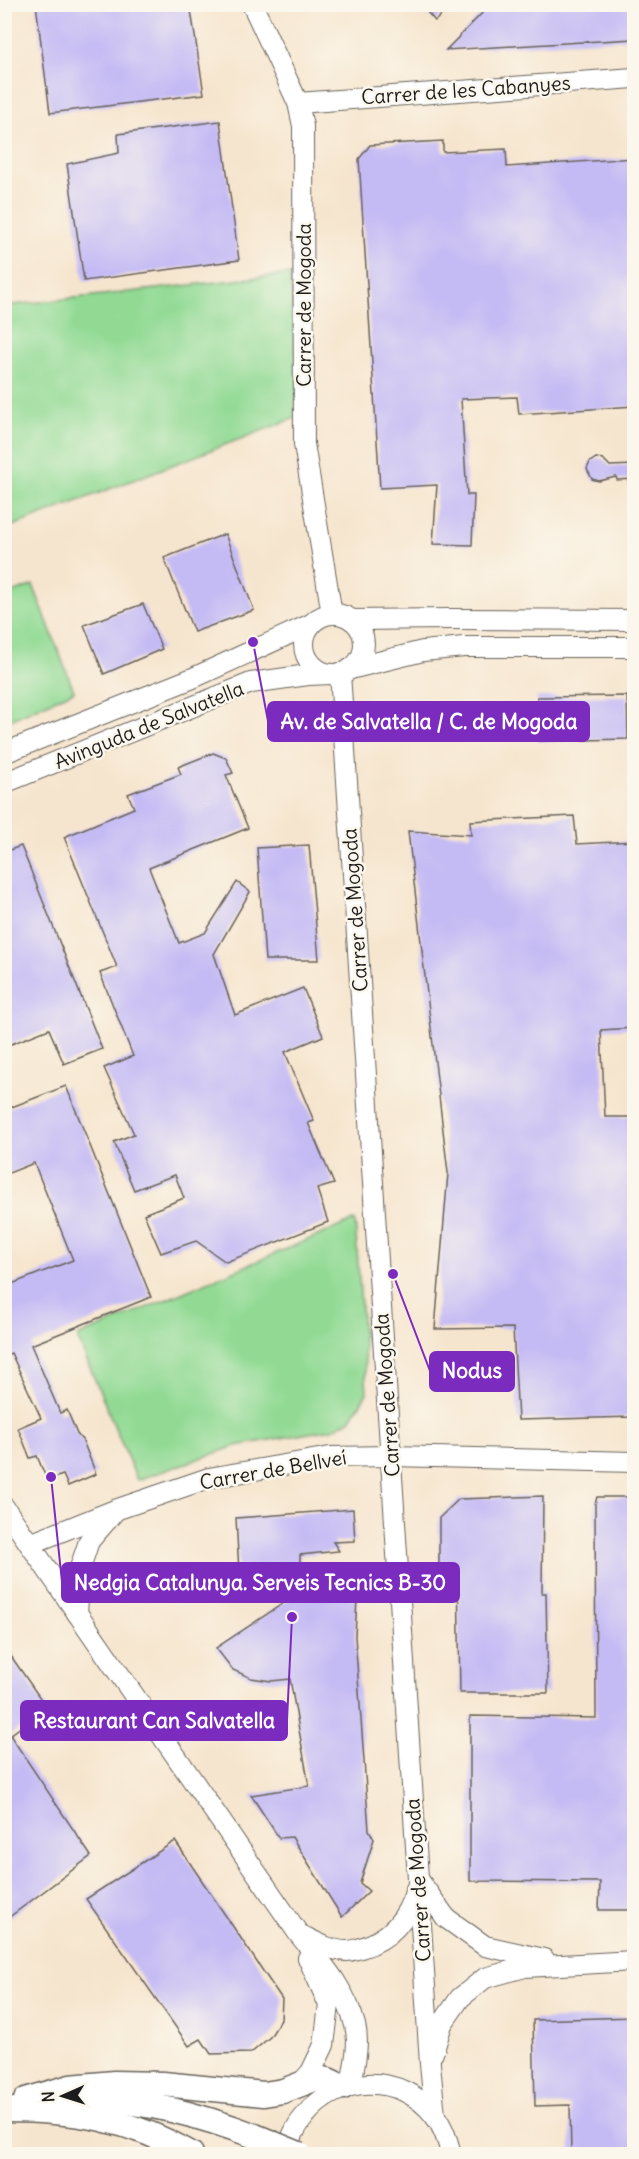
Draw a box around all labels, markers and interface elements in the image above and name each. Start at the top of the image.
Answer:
street label: Carrer de les Cabanyes [360,70,571,109]
street label: Carrer de Mogoda [291,223,316,387]
street label: Avinguda de Salvatella [50,675,247,774]
callout: Av. de Salvatella / C. de Mogoda [268,702,589,741]
text: Av. de Salvatella / C. de Mogoda [281,708,577,735]
street label: Carrer de Mogoda [336,827,373,993]
street label: Carrer de Mogoda [368,1312,405,1478]
callout: Nodus [430,1352,514,1391]
text: Nodus [442,1357,503,1384]
street label: Carrer de Bellveí [197,1444,348,1495]
callout: Nedgia Catalunya. Serveis Tecnics B-30 [62,1563,459,1602]
text: Nedgia Catalunya. Serveis Tecnics B-30 [74,1569,446,1596]
callout: Restaurant Can Salvatella [21,1701,287,1740]
text: Restaurant Can Salvatella [33,1707,275,1734]
street label: Carrer de Mogoda [399,1797,436,1963]
north arrow [33,2066,93,2126]
text: N [38,2091,58,2103]

